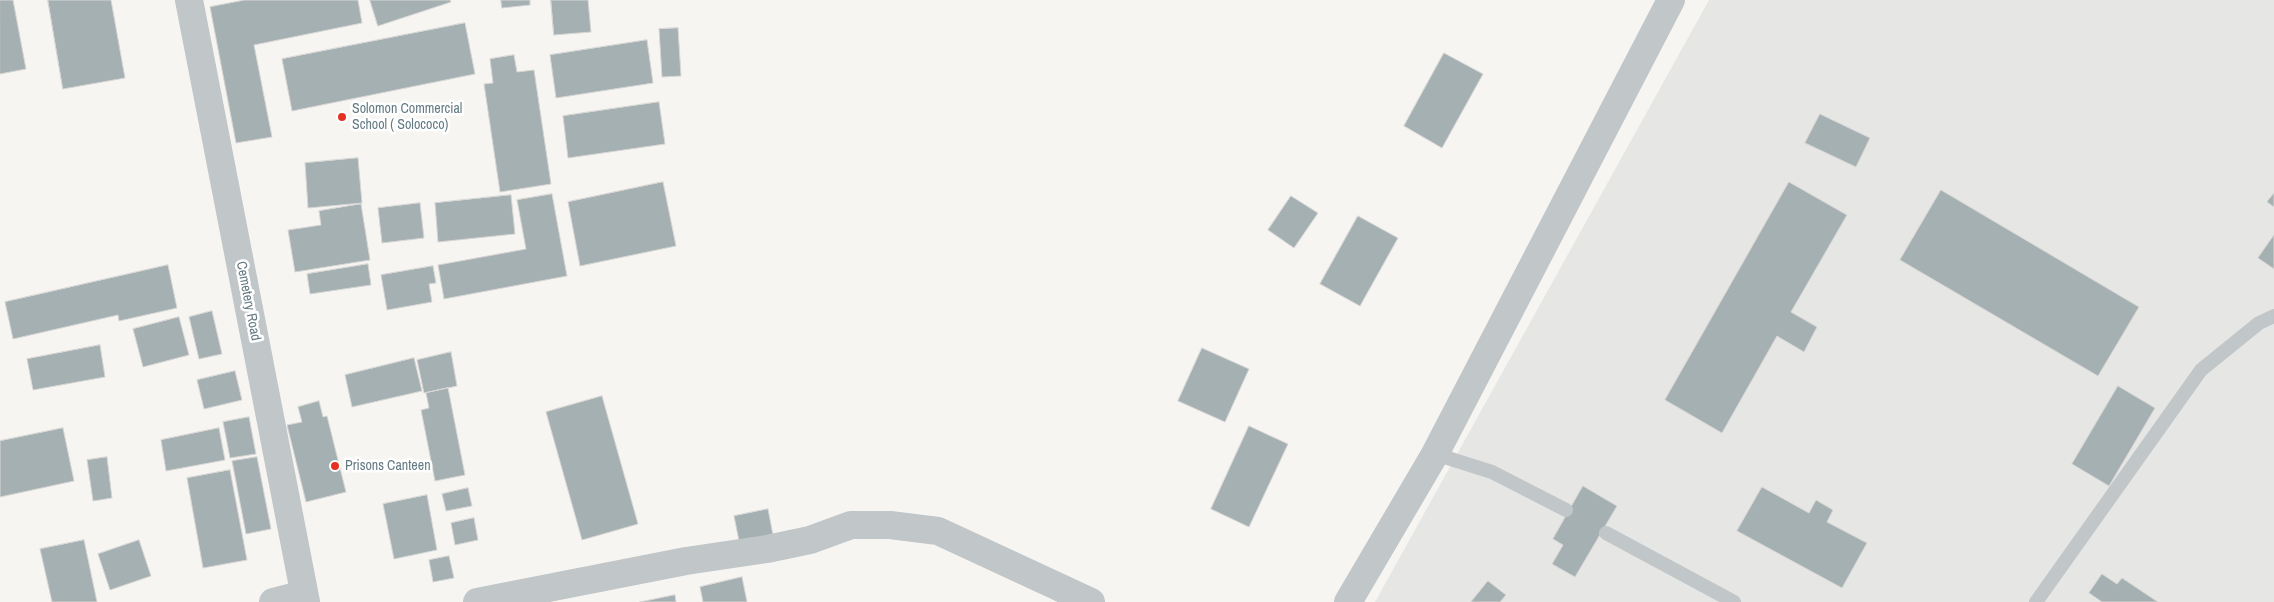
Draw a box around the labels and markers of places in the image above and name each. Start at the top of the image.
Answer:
place label: Solomon Commercial School ( Solococo) [352,101,462,134]
marker: Solomon Commercial School ( Solococo) [336,111,348,123]
place label: Prisons Canteen [345,458,431,474]
marker: Prisons Canteen [329,460,341,472]

